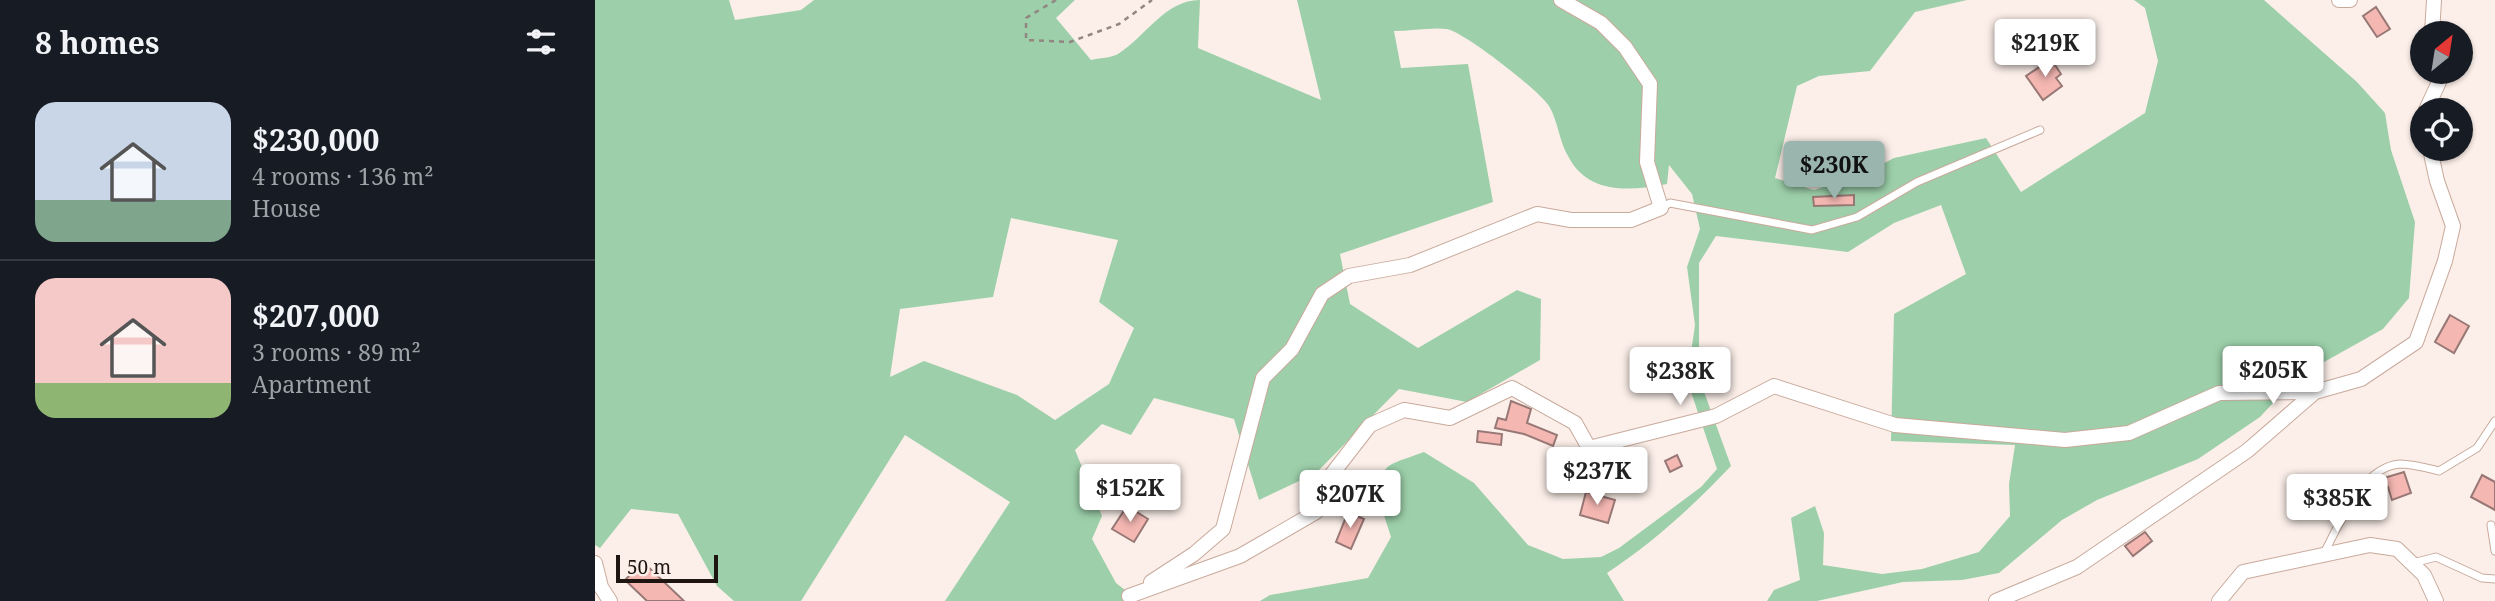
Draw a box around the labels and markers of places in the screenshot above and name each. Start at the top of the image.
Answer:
pin: $219K [1996,20,2094,79]
pin: $230K [1785,142,1883,201]
pin: $205K [2224,346,2322,406]
pin: $238K [1631,348,1729,407]
pin: $237K [1548,448,1646,507]
pin: $152K [1081,464,1179,524]
pin: $207K [1301,470,1399,530]
pin: $385K [2288,475,2386,534]

